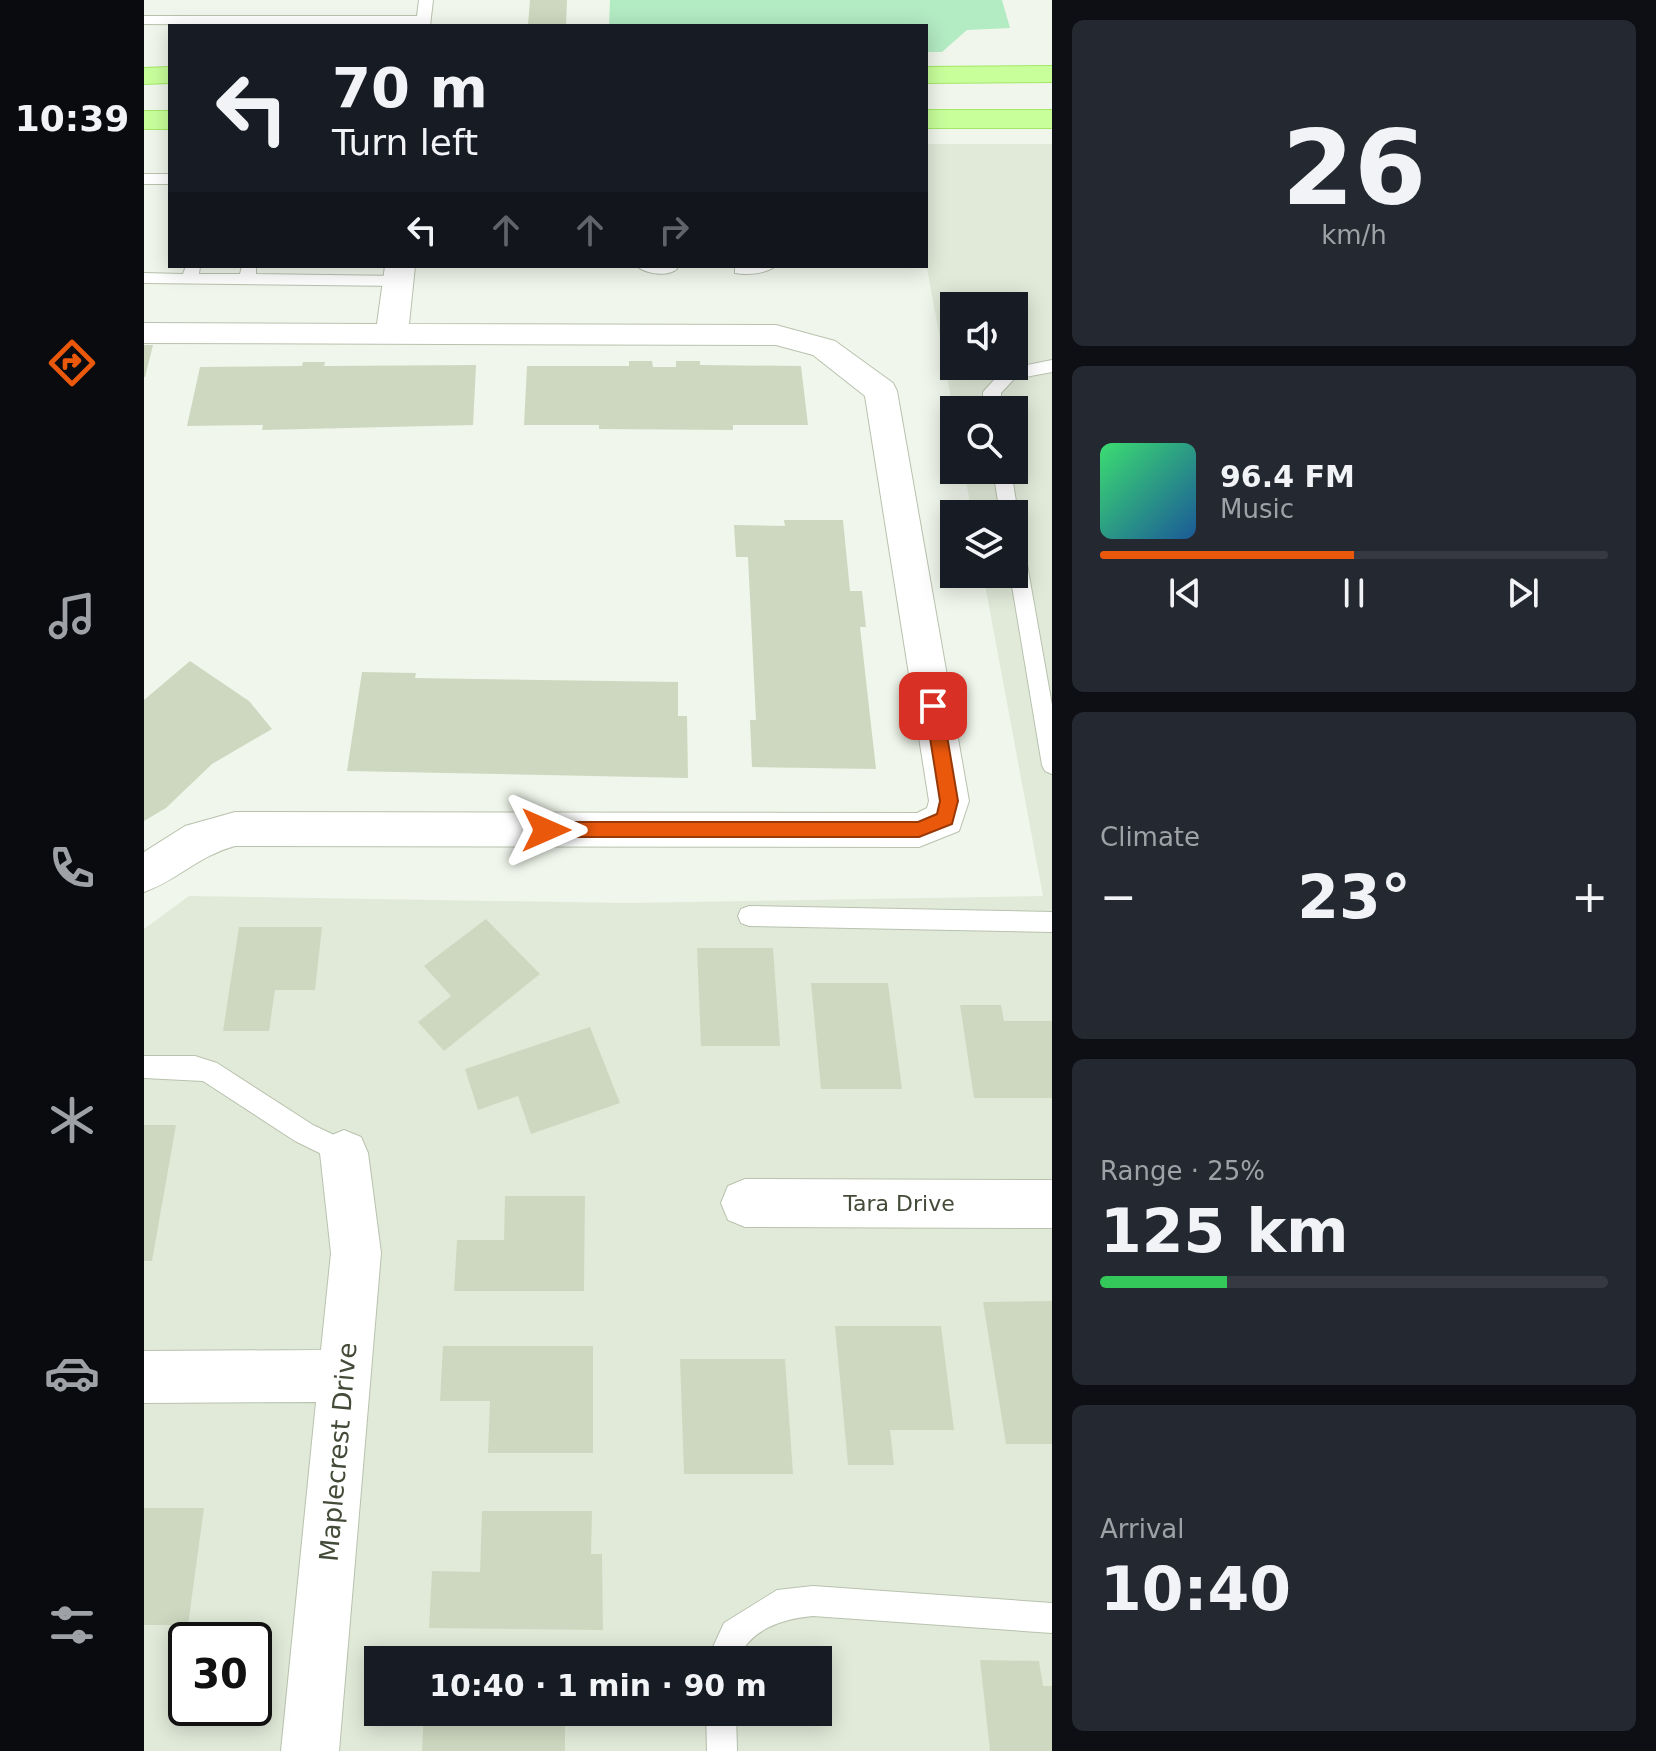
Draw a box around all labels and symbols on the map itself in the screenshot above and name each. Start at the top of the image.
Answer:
pin [899,672,967,740]
position arrow [504,788,588,872]
street label: Tara Drive [842,1191,955,1216]
street label: Maplecrest Drive [313,1341,363,1563]
speed limit sign: 30 [168,1622,272,1726]

